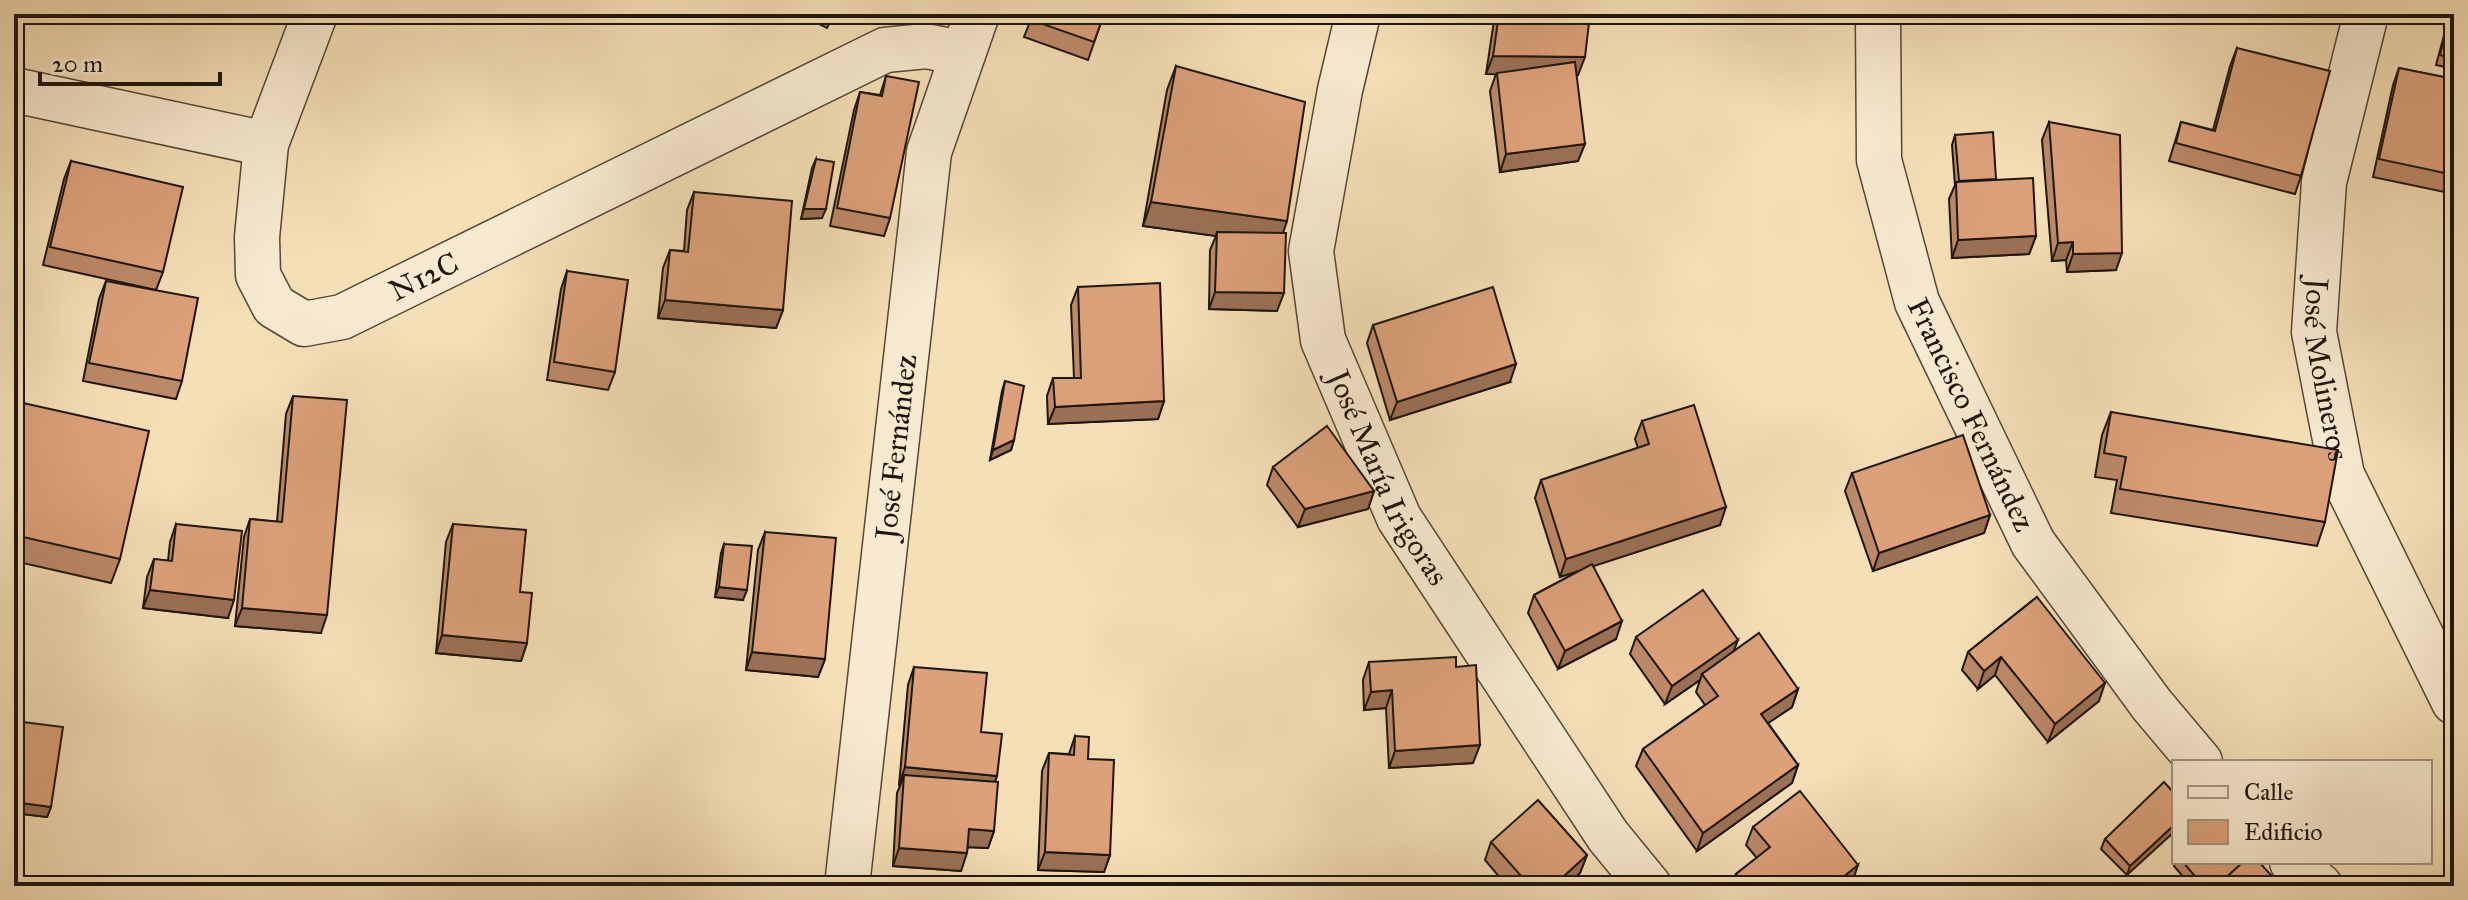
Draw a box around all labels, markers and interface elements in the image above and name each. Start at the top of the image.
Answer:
scale bar [40,36,220,86]
text: 20 m [52,49,103,79]
street label: N12C [383,245,464,309]
street label: José Molineros [2296,274,2357,464]
street label: Francisco Fernández [1900,292,2043,537]
street label: José Fernández [868,352,924,544]
street label: José María Irigoras [1319,362,1456,592]
legend [2172,760,2432,864]
text: Calle [2244,777,2293,807]
text: Edificio [2244,817,2323,847]

